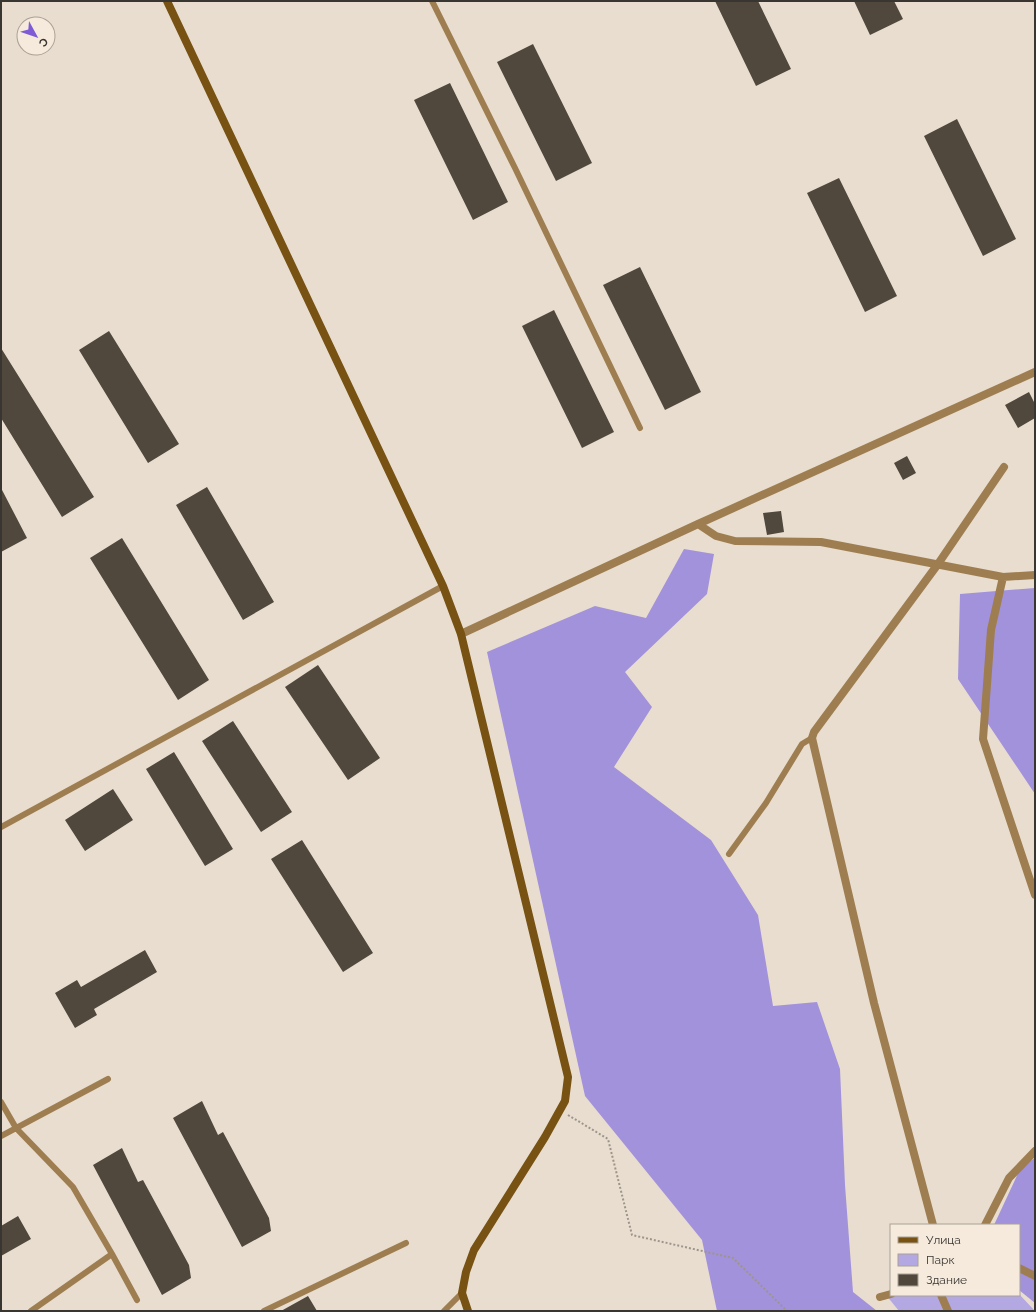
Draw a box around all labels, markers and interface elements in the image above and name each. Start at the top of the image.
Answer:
north arrow [16,16,56,56]
text: С [36,35,51,50]
legend [890,1224,1020,1296]
text: Улица [926,1233,961,1247]
text: Парк [926,1253,955,1267]
text: Здание [926,1273,967,1287]

